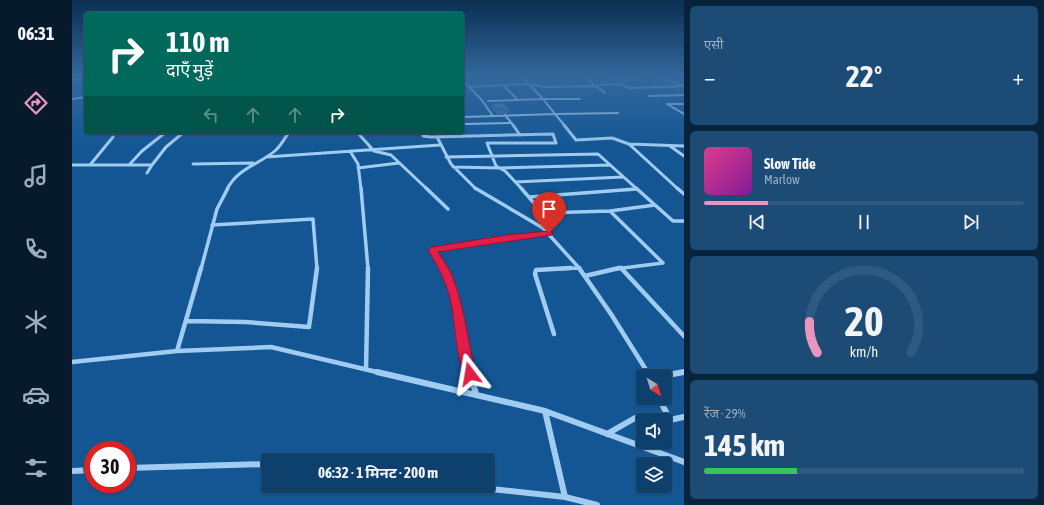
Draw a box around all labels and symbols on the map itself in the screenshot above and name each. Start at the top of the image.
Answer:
pin [532,192,566,233]
position arrow [449,353,491,395]
north arrow [636,369,672,405]
speed limit sign: 30 [84,441,136,493]

